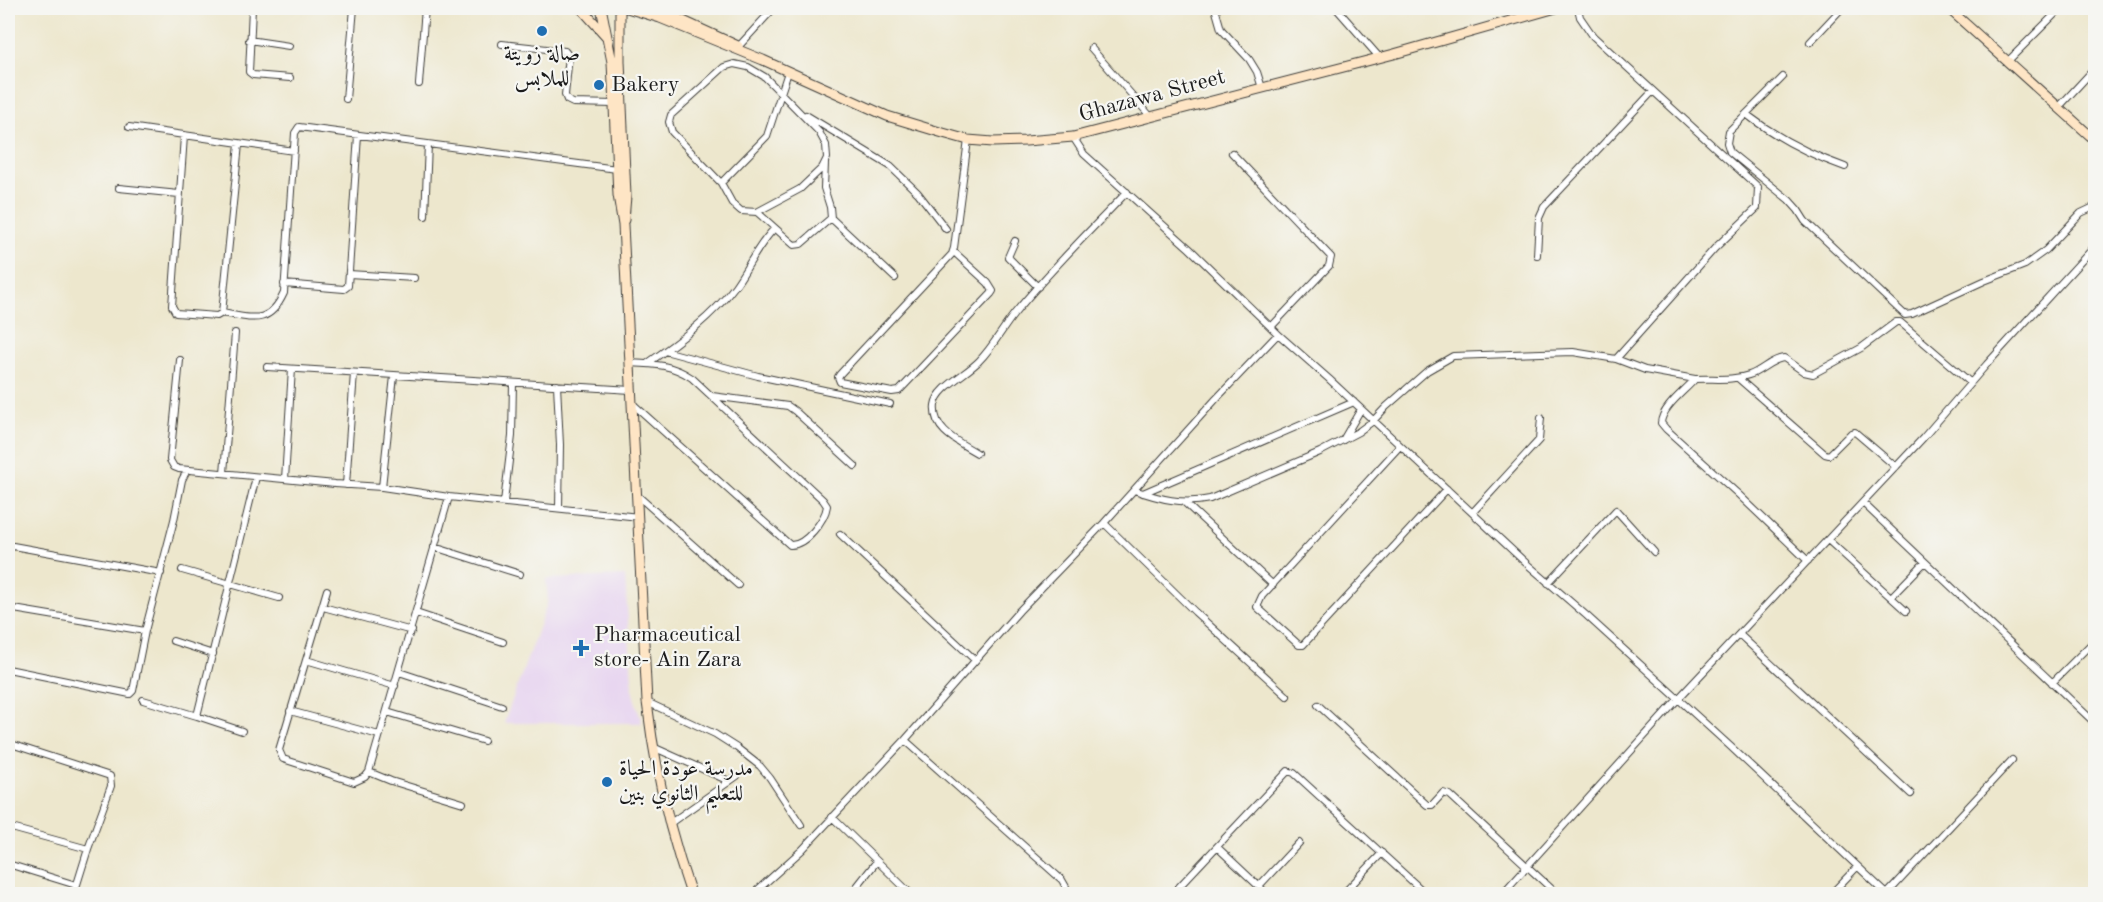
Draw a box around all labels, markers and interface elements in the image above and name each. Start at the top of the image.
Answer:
marker: صالة زويتة للملابس [535,24,549,38]
place label: صالة زويتة للملابس [504,43,580,93]
street label: Ghazawa Street [1077,66,1227,126]
place label: Bakery [611,74,680,96]
marker: Bakery [592,78,606,92]
place label: Pharmaceutical store- Ain Zara [594,624,742,671]
marker: Pharmaceutical store- Ain Zara [572,639,590,657]
place label: مدرسة عودة الحياة للتعليم الثانوي بنين [619,758,753,814]
marker: مدرسة عودة الحياة للتعليم الثانوي بنين [600,775,614,789]

